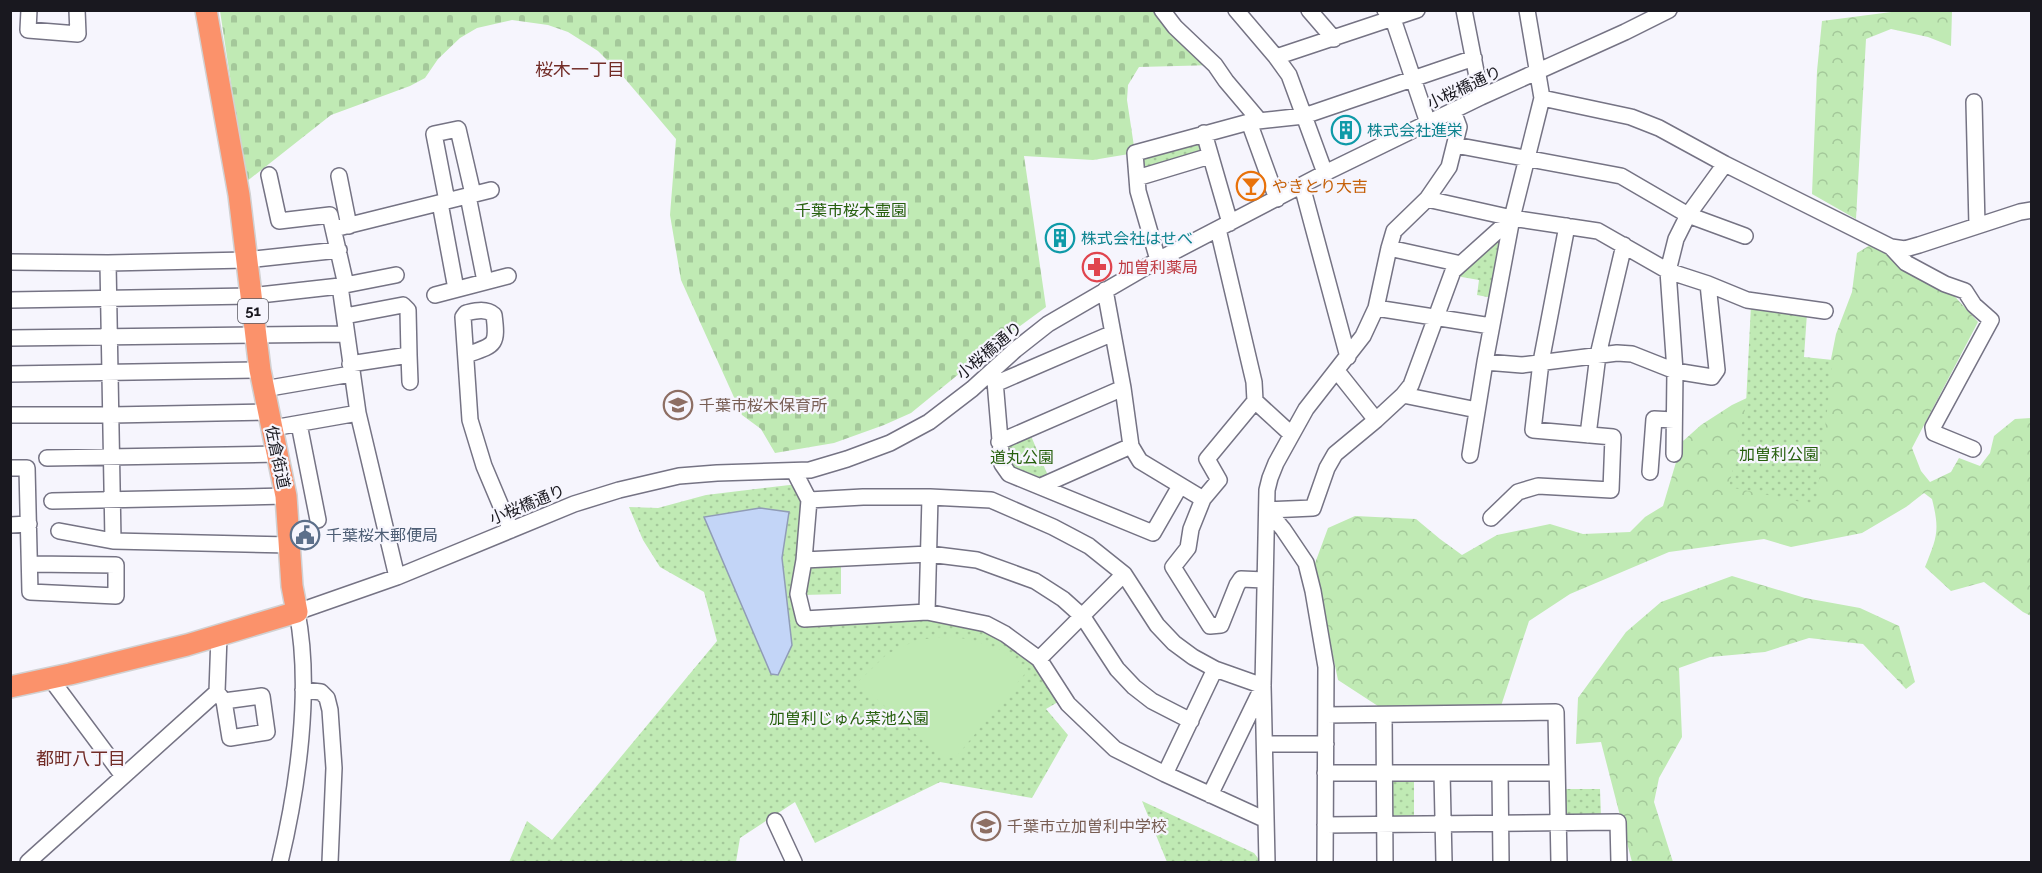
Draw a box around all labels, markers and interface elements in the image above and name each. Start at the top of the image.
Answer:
district label: 桜木一丁目 [535,59,625,80]
street label: 小桜橋通り [1424,62,1504,113]
building icon: 株式会社進栄 [1330,114,1362,146]
place label: 株式会社進栄 [1367,121,1463,140]
bar icon: やきとり大吉 [1235,170,1267,202]
place label: やきとり大吉 [1272,177,1368,196]
park label: 千葉市桜木霊園 [795,201,907,220]
building icon: 株式会社はせべ [1044,222,1076,254]
place label: 株式会社はせべ [1081,229,1193,248]
pharmacy icon: 加曽利薬局 [1081,251,1113,283]
place label: 加曽利薬局 [1118,258,1198,277]
road number: 51 [238,299,268,323]
street label: 小桜橋通り [953,317,1026,383]
school or university icon: 千葉市桜木保育所 [662,389,694,421]
place label: 千葉市桜木保育所 [699,396,827,415]
street label: 佐倉街道 [262,424,293,490]
park label: 加曽利公園 [1739,445,1819,464]
park label: 道丸公園 [990,448,1054,467]
street label: 小桜橋通り [487,481,568,528]
public building icon: 千葉桜木郵便局 [289,519,321,551]
place label: 千葉桜木郵便局 [326,526,438,545]
park label: 加曽利じゅん菜池公園 [769,709,929,728]
district label: 都町八丁目 [36,748,126,769]
school or university icon: 千葉市立加曽利中学校 [970,810,1002,842]
place label: 千葉市立加曽利中学校 [1007,817,1167,836]

